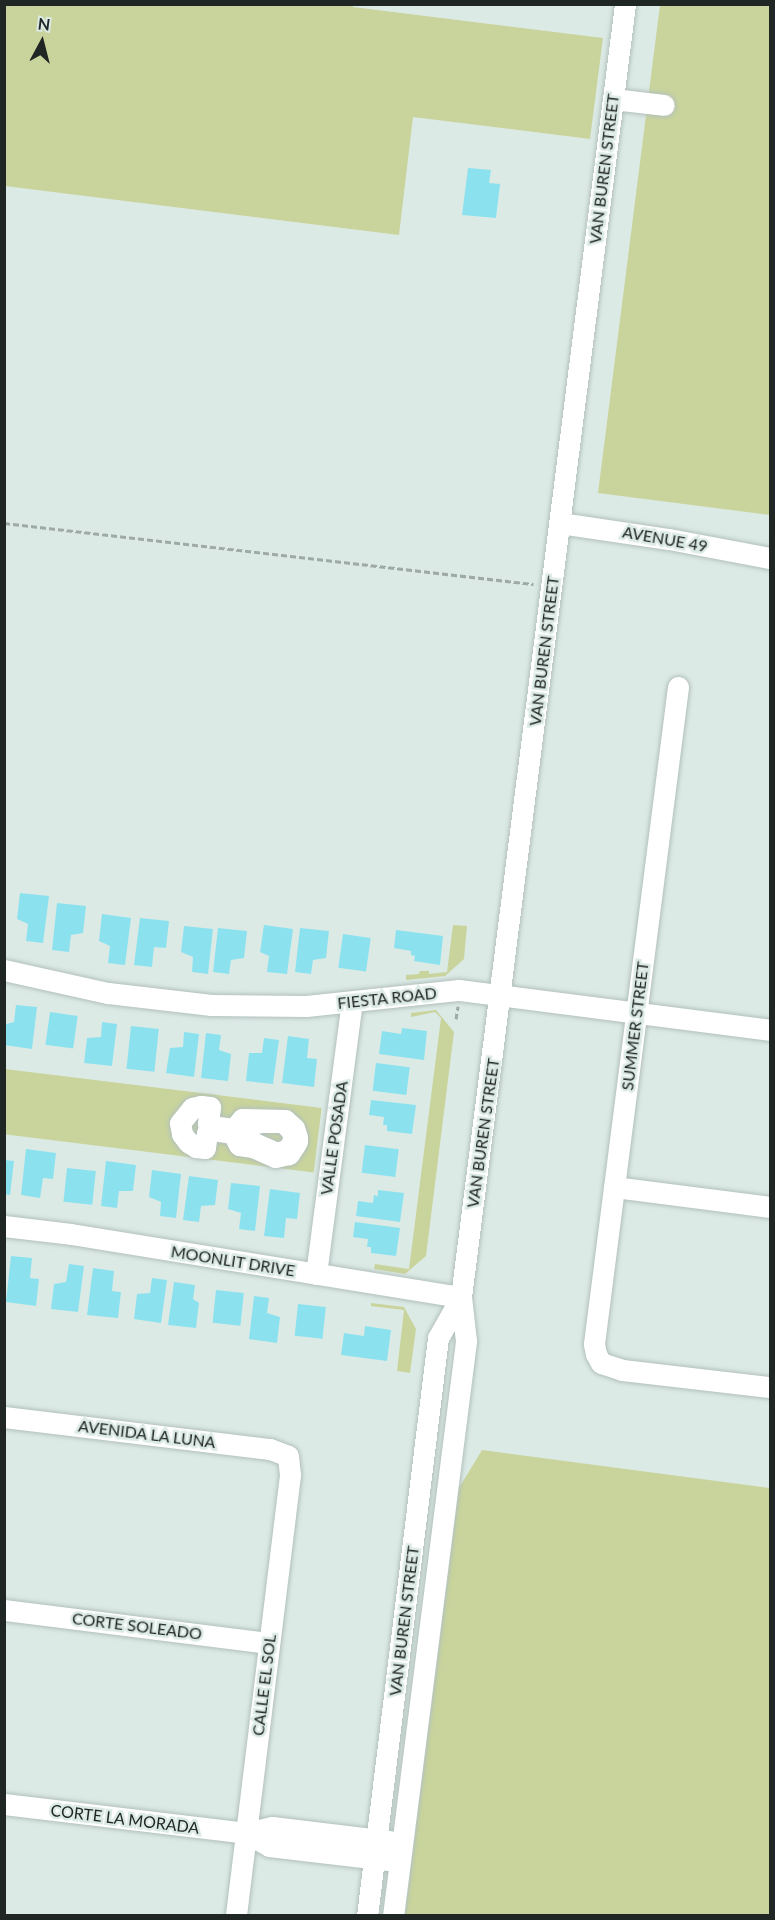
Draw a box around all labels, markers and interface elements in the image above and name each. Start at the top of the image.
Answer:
north arrow [12,12,72,72]
text: N [37,13,52,34]
street label: VAN BUREN STREET [585,93,623,245]
street label: AVENUE 49 [621,522,709,556]
street label: VAN BUREN STREET [525,575,563,727]
street label: SUMMER STREET [618,961,652,1091]
street label: FIESTA ROAD [336,983,438,1013]
street label: VAN BUREN STREET [463,1057,503,1209]
street label: VALLE POSADA [316,1080,352,1196]
street label: MOONLIT DRIVE [169,1242,297,1280]
street label: AVENIDA LA LUNA [77,1416,217,1452]
street label: VAN BUREN STREET [385,1545,423,1697]
street label: CORTE SOLEADO [71,1609,203,1643]
street label: CALLE EL SOL [248,1633,280,1737]
street label: CORTE LA MORADA [49,1800,201,1838]

